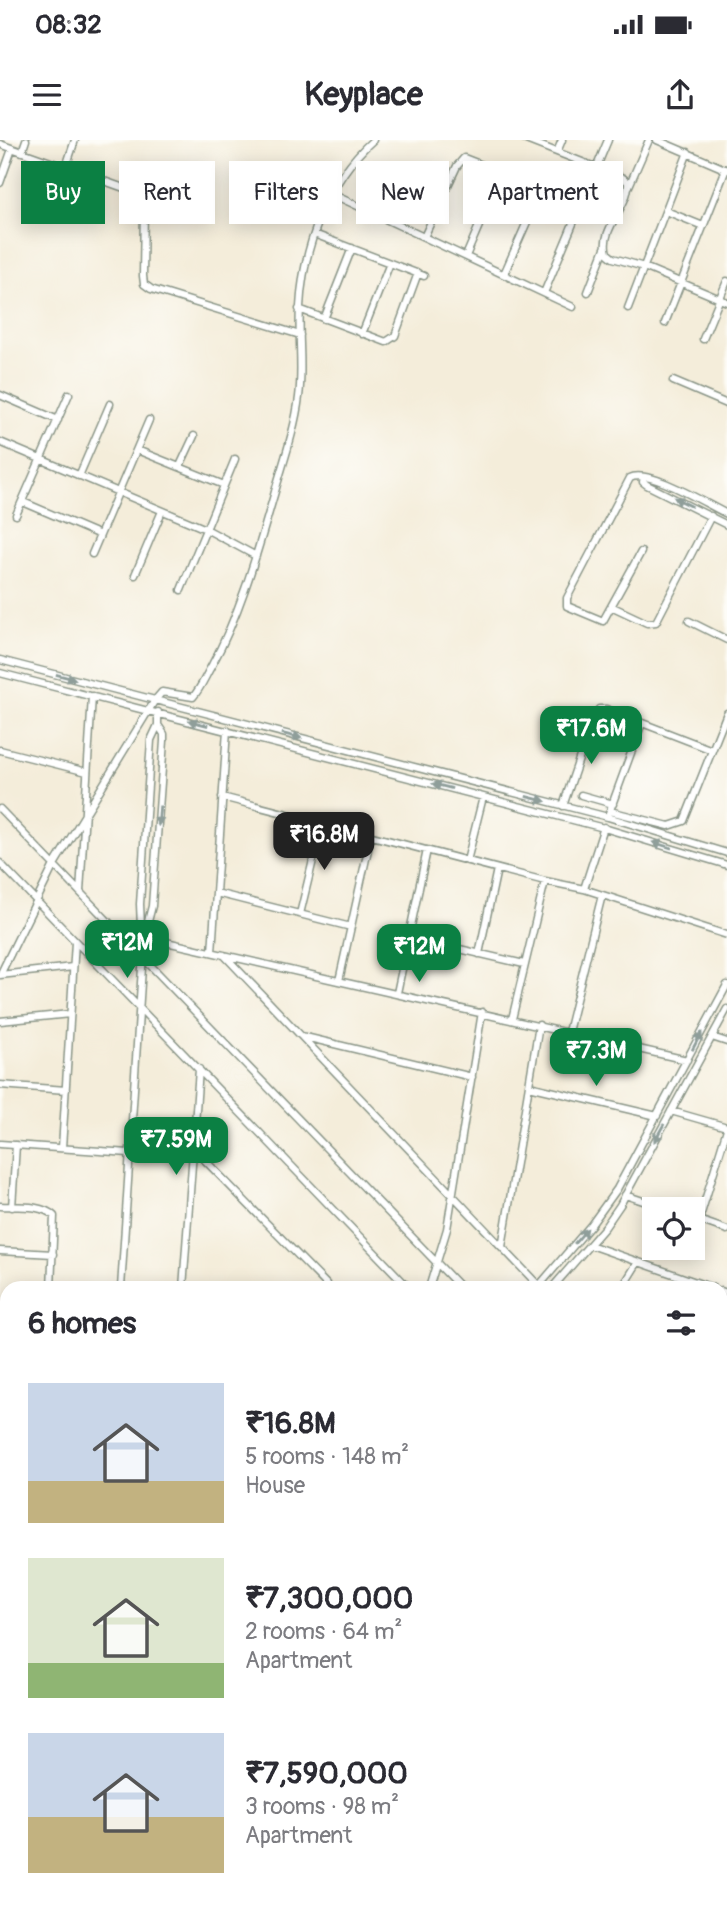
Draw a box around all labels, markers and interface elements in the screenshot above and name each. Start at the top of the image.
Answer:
text: 08:32 [35,9,102,41]
text: Keyplace [304,75,423,115]
icon: menu [28,76,66,114]
icon: share [661,76,699,114]
chip: Buy [21,161,105,224]
chip: Rent [119,161,215,224]
chip: Filters [229,161,342,224]
chip: New [356,161,449,224]
chip: Apartment [463,161,623,224]
one-way arrow [673,497,693,508]
one-way arrow [55,672,77,683]
pin: ₹17.6M [534,706,648,766]
text: ₹17.6M [556,714,626,743]
one-way arrow [187,717,209,728]
one-way arrow [281,731,303,742]
one-way arrow [431,780,453,791]
one-way arrow [525,794,547,805]
one-way arrow [153,805,164,827]
pin: ₹16.8M [267,812,381,872]
text: ₹16.8M [289,820,359,849]
one-way arrow [651,840,672,850]
pin: ₹12M [86,920,168,980]
pin: ₹12M [378,924,460,984]
text: ₹12M [101,928,153,957]
text: ₹12M [393,932,445,961]
pin: ₹7.3M [547,1028,645,1088]
one-way arrow [691,1032,703,1051]
text: ₹7.3M [566,1036,626,1065]
pin: ₹7.59M [119,1118,233,1177]
one-way arrow [653,1123,665,1143]
text: ₹7.59M [140,1125,212,1154]
map controls [642,1197,705,1260]
button: locate [642,1197,705,1260]
one-way arrow [573,1228,588,1245]
icon: filters [662,1304,700,1342]
text: 6 homes [28,1305,136,1342]
text: ₹16.8M [245,1405,335,1442]
icon: home [84,1411,168,1495]
text: 5 rooms · 148 m² [245,1442,409,1471]
text: House [245,1471,305,1500]
text: ₹7,300,000 [245,1580,413,1617]
icon: home [84,1586,168,1670]
text: 2 rooms · 64 m² [245,1617,402,1646]
text: Apartment [245,1646,352,1675]
text: ₹7,590,000 [245,1755,408,1792]
icon: home [84,1761,168,1845]
text: 3 rooms · 98 m² [245,1792,399,1821]
text: Apartment [245,1821,352,1850]

